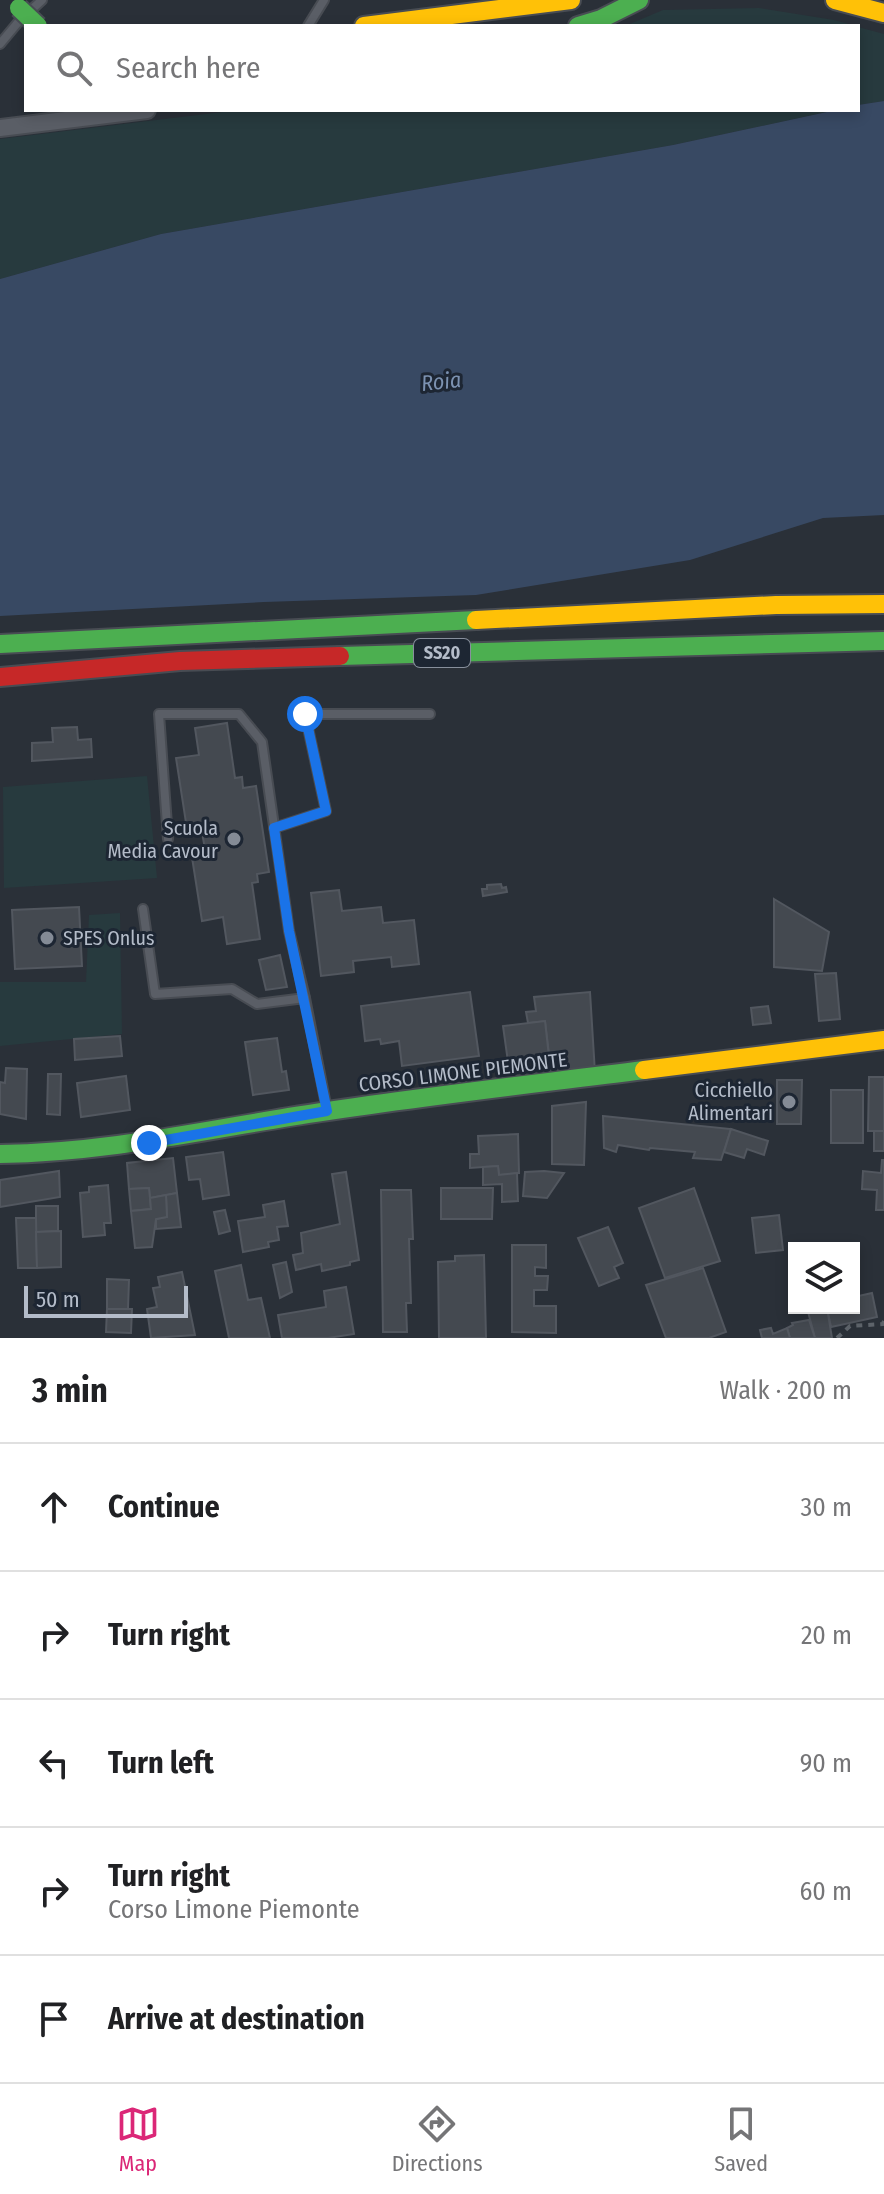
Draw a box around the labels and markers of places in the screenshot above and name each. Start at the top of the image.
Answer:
place label: Scuola Media Cavour [107,816,218,863]
marker: Scuola Media Cavour [225,830,243,848]
place label: SPES Onlus [63,926,155,950]
marker: SPES Onlus [38,929,56,947]
place label: Cicchiello Alimentari [688,1078,773,1125]
marker: Cicchiello Alimentari [780,1093,798,1111]

